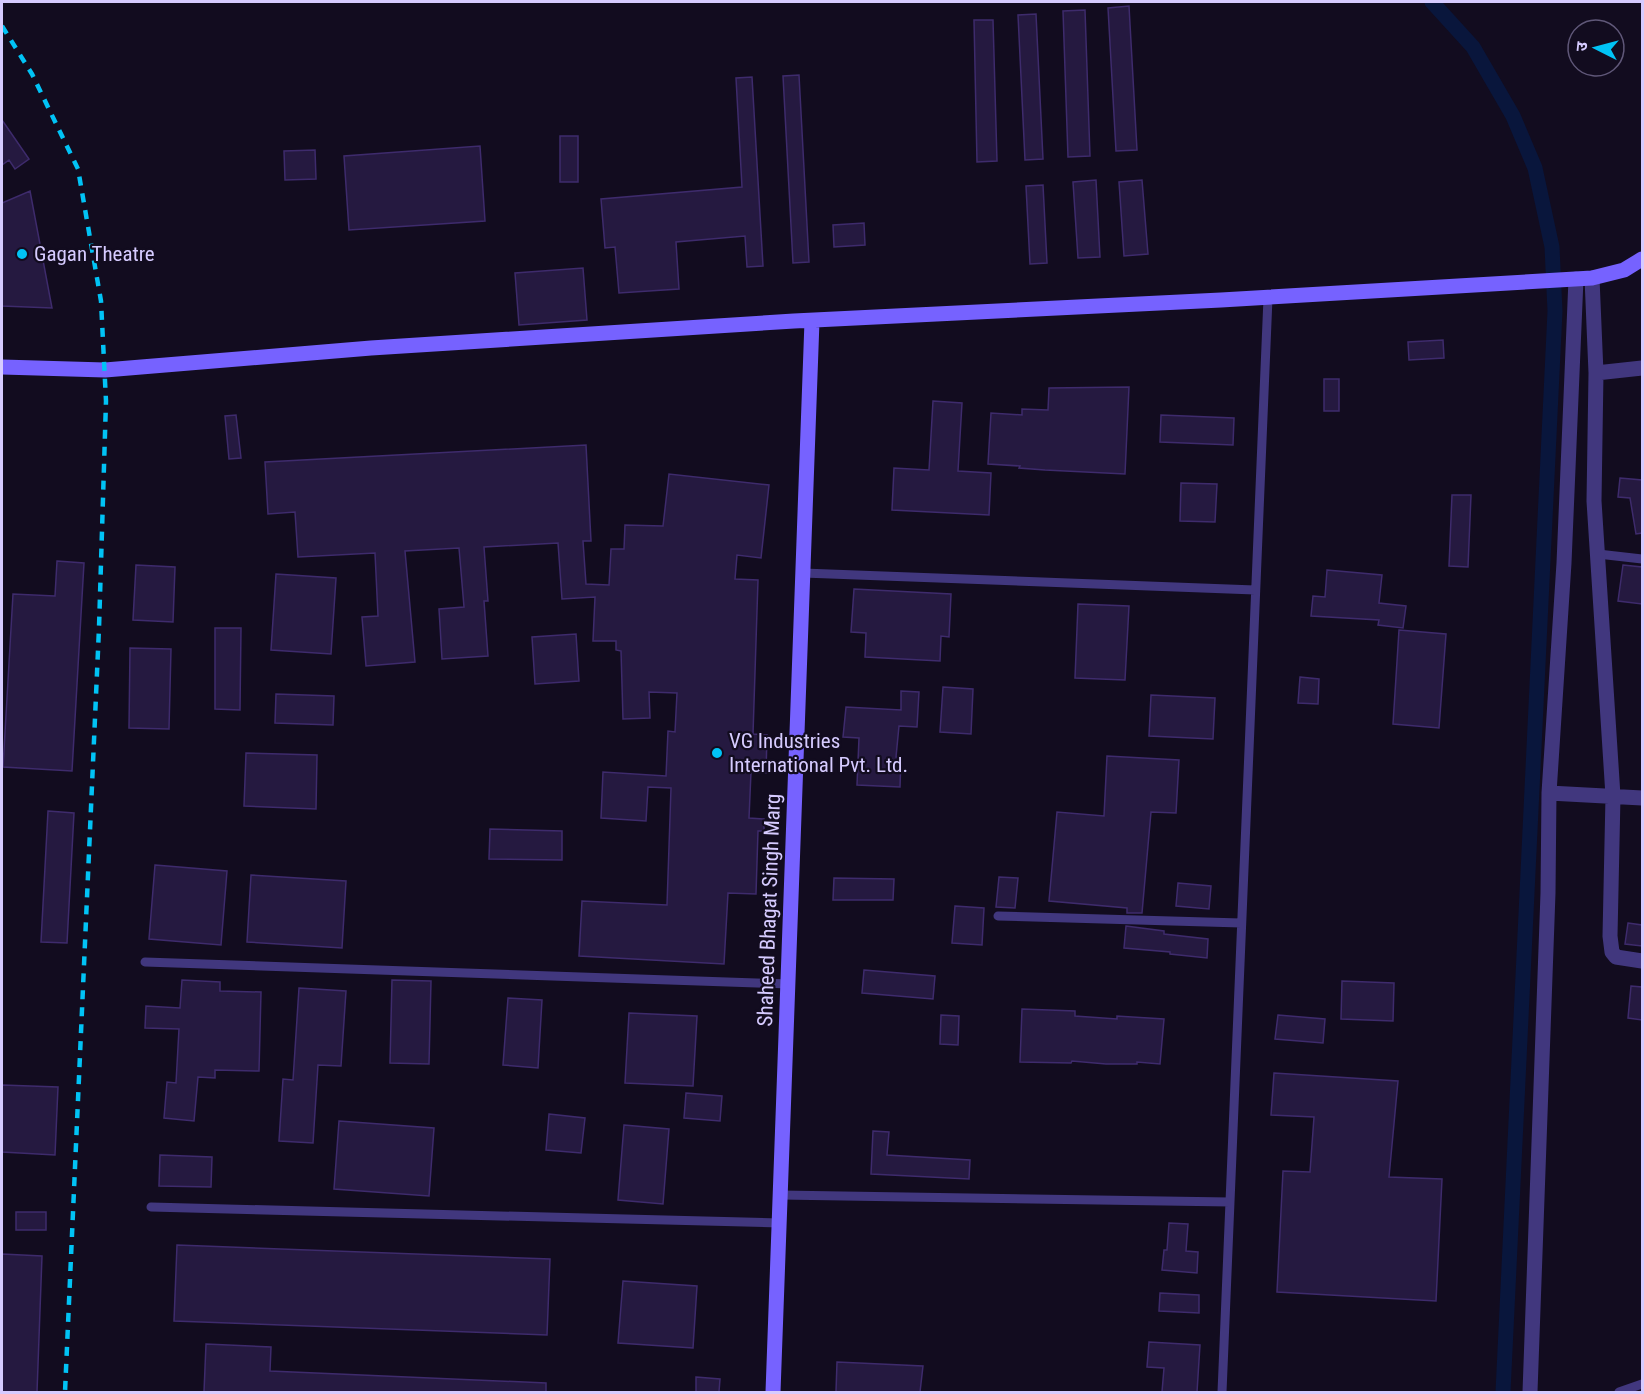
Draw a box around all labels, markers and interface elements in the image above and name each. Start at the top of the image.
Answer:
north arrow [1566,18,1626,78]
text: उ [1572,40,1592,52]
place label: Gagan Theatre [34,242,155,266]
marker: Gagan Theatre [15,247,29,261]
place label: VG Industries International Pvt. Ltd. [729,729,908,777]
marker: VG Industries International Pvt. Ltd. [710,746,724,760]
street label: Shaheed Bhagat Singh Marg [753,793,785,1027]

